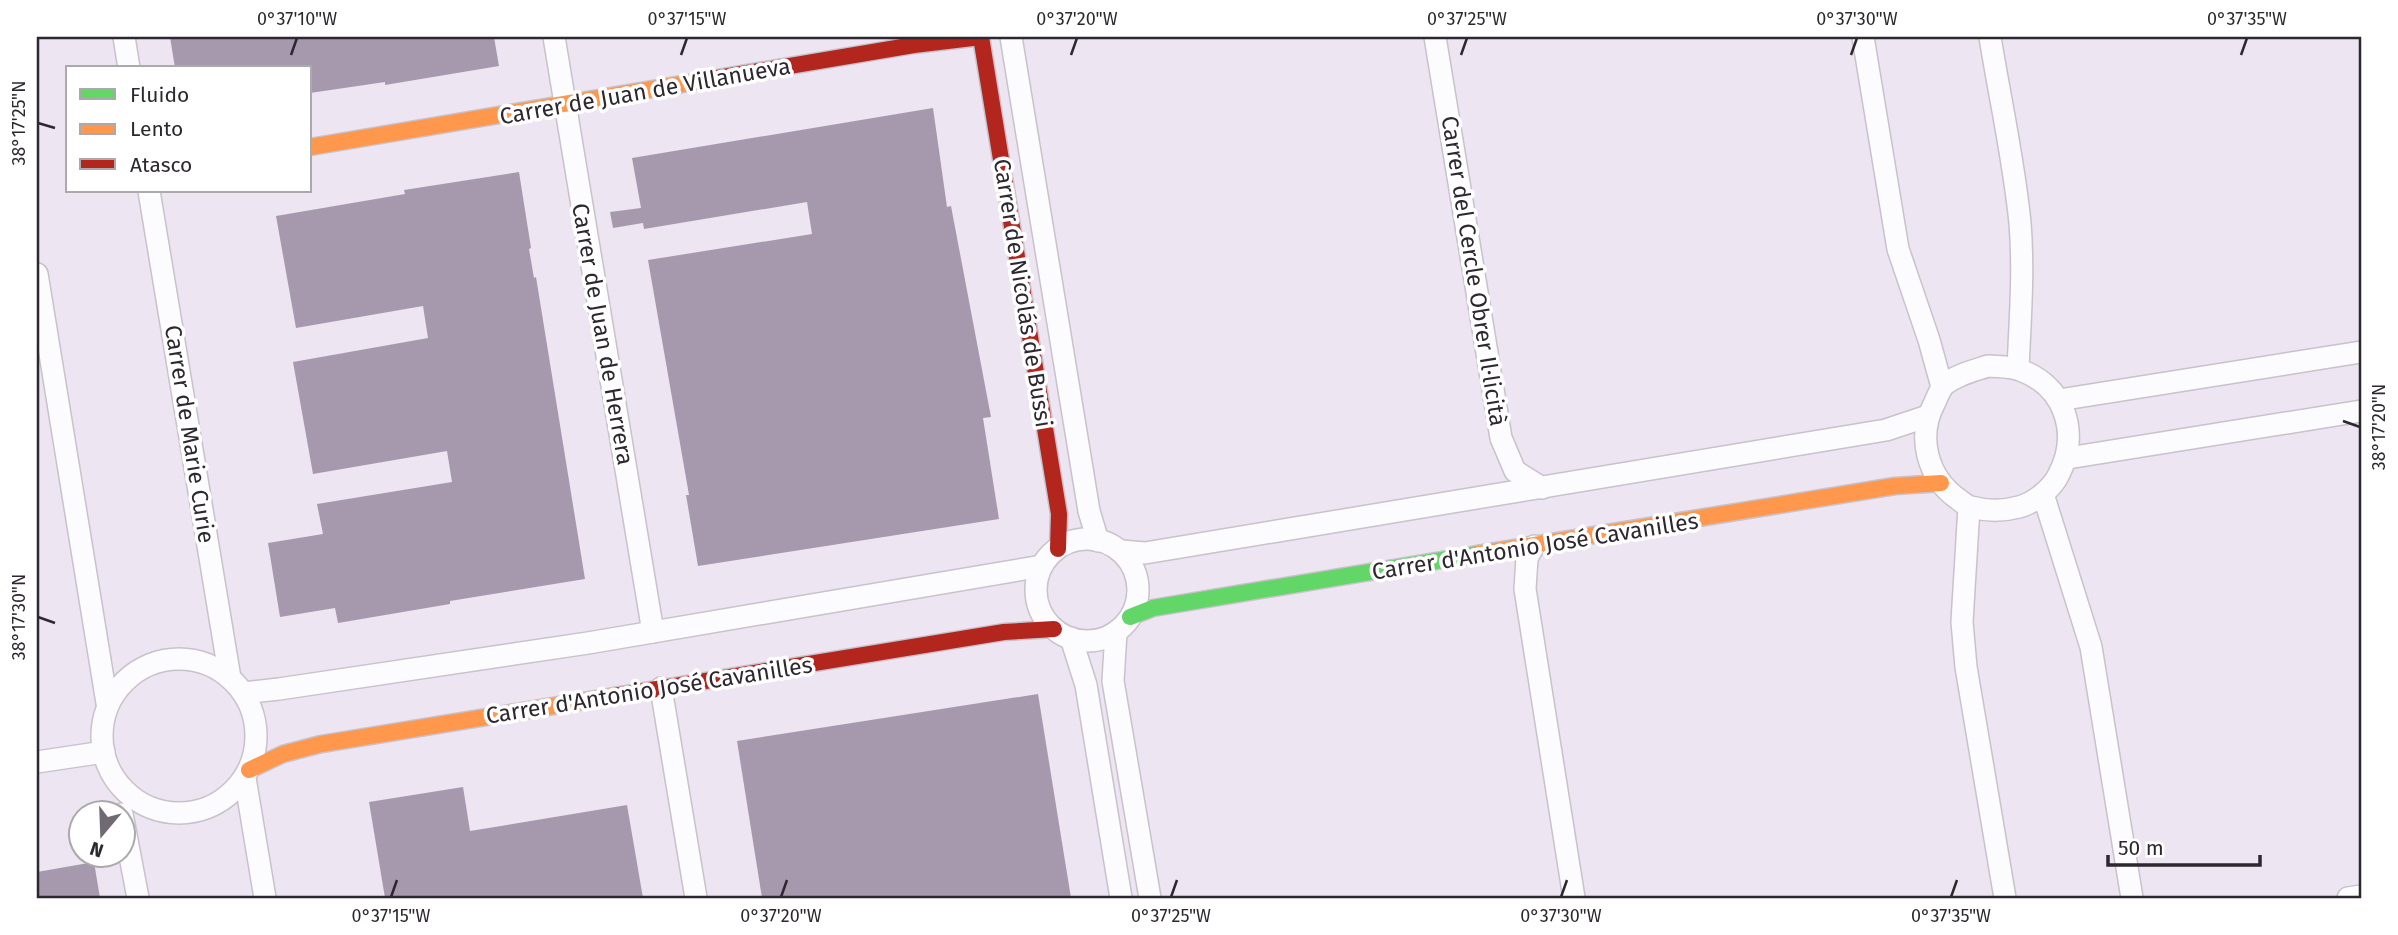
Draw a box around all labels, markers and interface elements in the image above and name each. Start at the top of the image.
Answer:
text: 0°37'10"W [257,8,337,30]
text: 0°37'15"W [648,8,727,30]
text: 0°37'20"W [1036,8,1118,30]
text: 0°37'25"W [1427,8,1507,30]
text: 0°37'30"W [1816,8,1898,30]
text: 0°37'35"W [2207,8,2287,30]
street label: Carrer de Juan de Villanueva [497,52,793,130]
legend [66,66,312,192]
text: 38°17'25"N [8,80,30,166]
text: Fluido [130,82,189,108]
street label: Carrer del Cercle Obrer Il·licità [1436,114,1512,428]
text: Lento [130,116,183,142]
text: Atasco [130,152,192,178]
street label: Carrer de Nicolás de Bussi [988,157,1058,429]
street label: Carrer de Juan de Herrera [566,201,640,467]
street label: Carrer de Marie Curie [159,323,221,545]
text: 38°17'20"N [2368,384,2390,470]
street label: Carrer d'Antonio José Cavanilles [1370,506,1700,586]
text: 38°17'30"N [8,574,30,660]
street label: Carrer d'Antonio José Cavanilles [484,650,814,730]
north arrow [66,799,136,869]
scale bar [2108,823,2260,867]
text: 50 m [2118,835,2164,861]
text: N [87,837,106,863]
text: 0°37'15"W [352,905,431,927]
text: 0°37'20"W [740,905,822,927]
text: 0°37'25"W [1131,905,1211,927]
text: 0°37'30"W [1520,905,1602,927]
text: 0°37'35"W [1911,905,1991,927]

